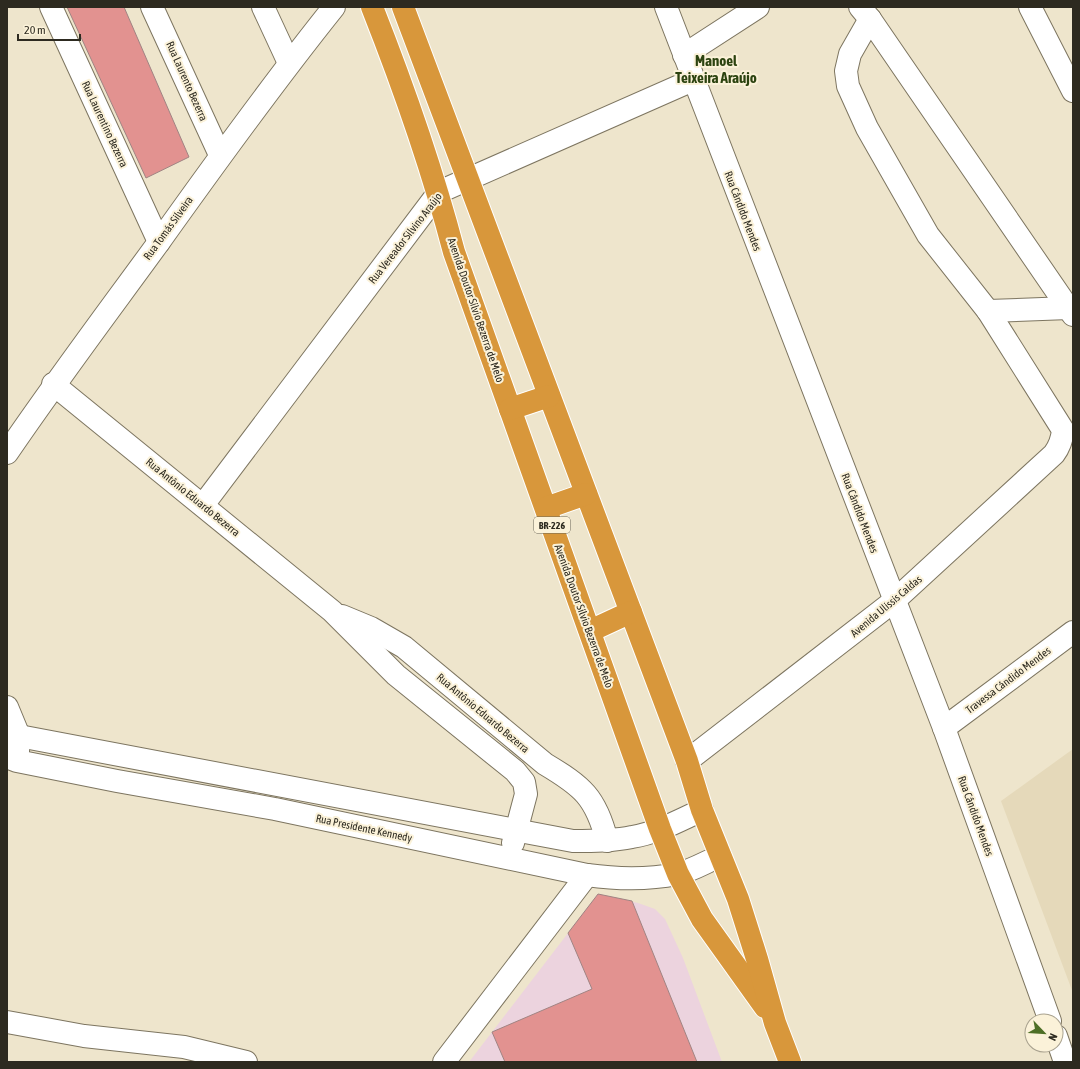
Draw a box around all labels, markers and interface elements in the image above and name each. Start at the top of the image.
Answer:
scale bar [18,16,80,42]
text: 20 m [24,23,46,37]
street label: Rua Laurento Bezerra [164,39,210,123]
district label: Manoel Teixeira Araújo [675,52,757,86]
street label: Rua Laurentino Bezerra [80,79,130,169]
street label: Rua Cândido Mendes [722,170,764,253]
street label: Rua Vereador Silvino Araújo [366,190,444,286]
street label: Rua Tomás Silveira [141,194,195,262]
street label: Avenida Doutor Sílvio Bezerra de Melo [446,236,506,384]
street label: Rua Antônio Eduardo Bezerra [144,456,242,538]
street label: Rua Cândido Mendes [839,472,881,555]
road number: BR-226 [534,517,570,533]
street label: Avenida Doutor Sílvio Bezerra de Melo [552,543,616,689]
street label: Avenida Ulissis Caldas [848,573,924,639]
street label: Travessa Cândido Mendes [963,644,1053,716]
street label: Rua Antônio Eduardo Bezerra [434,671,532,755]
street label: Rua Cândido Mendes [956,774,996,858]
street label: Rua Presidente Kennedy [315,812,414,844]
north arrow [1024,1013,1064,1053]
text: N [1046,1032,1060,1043]

